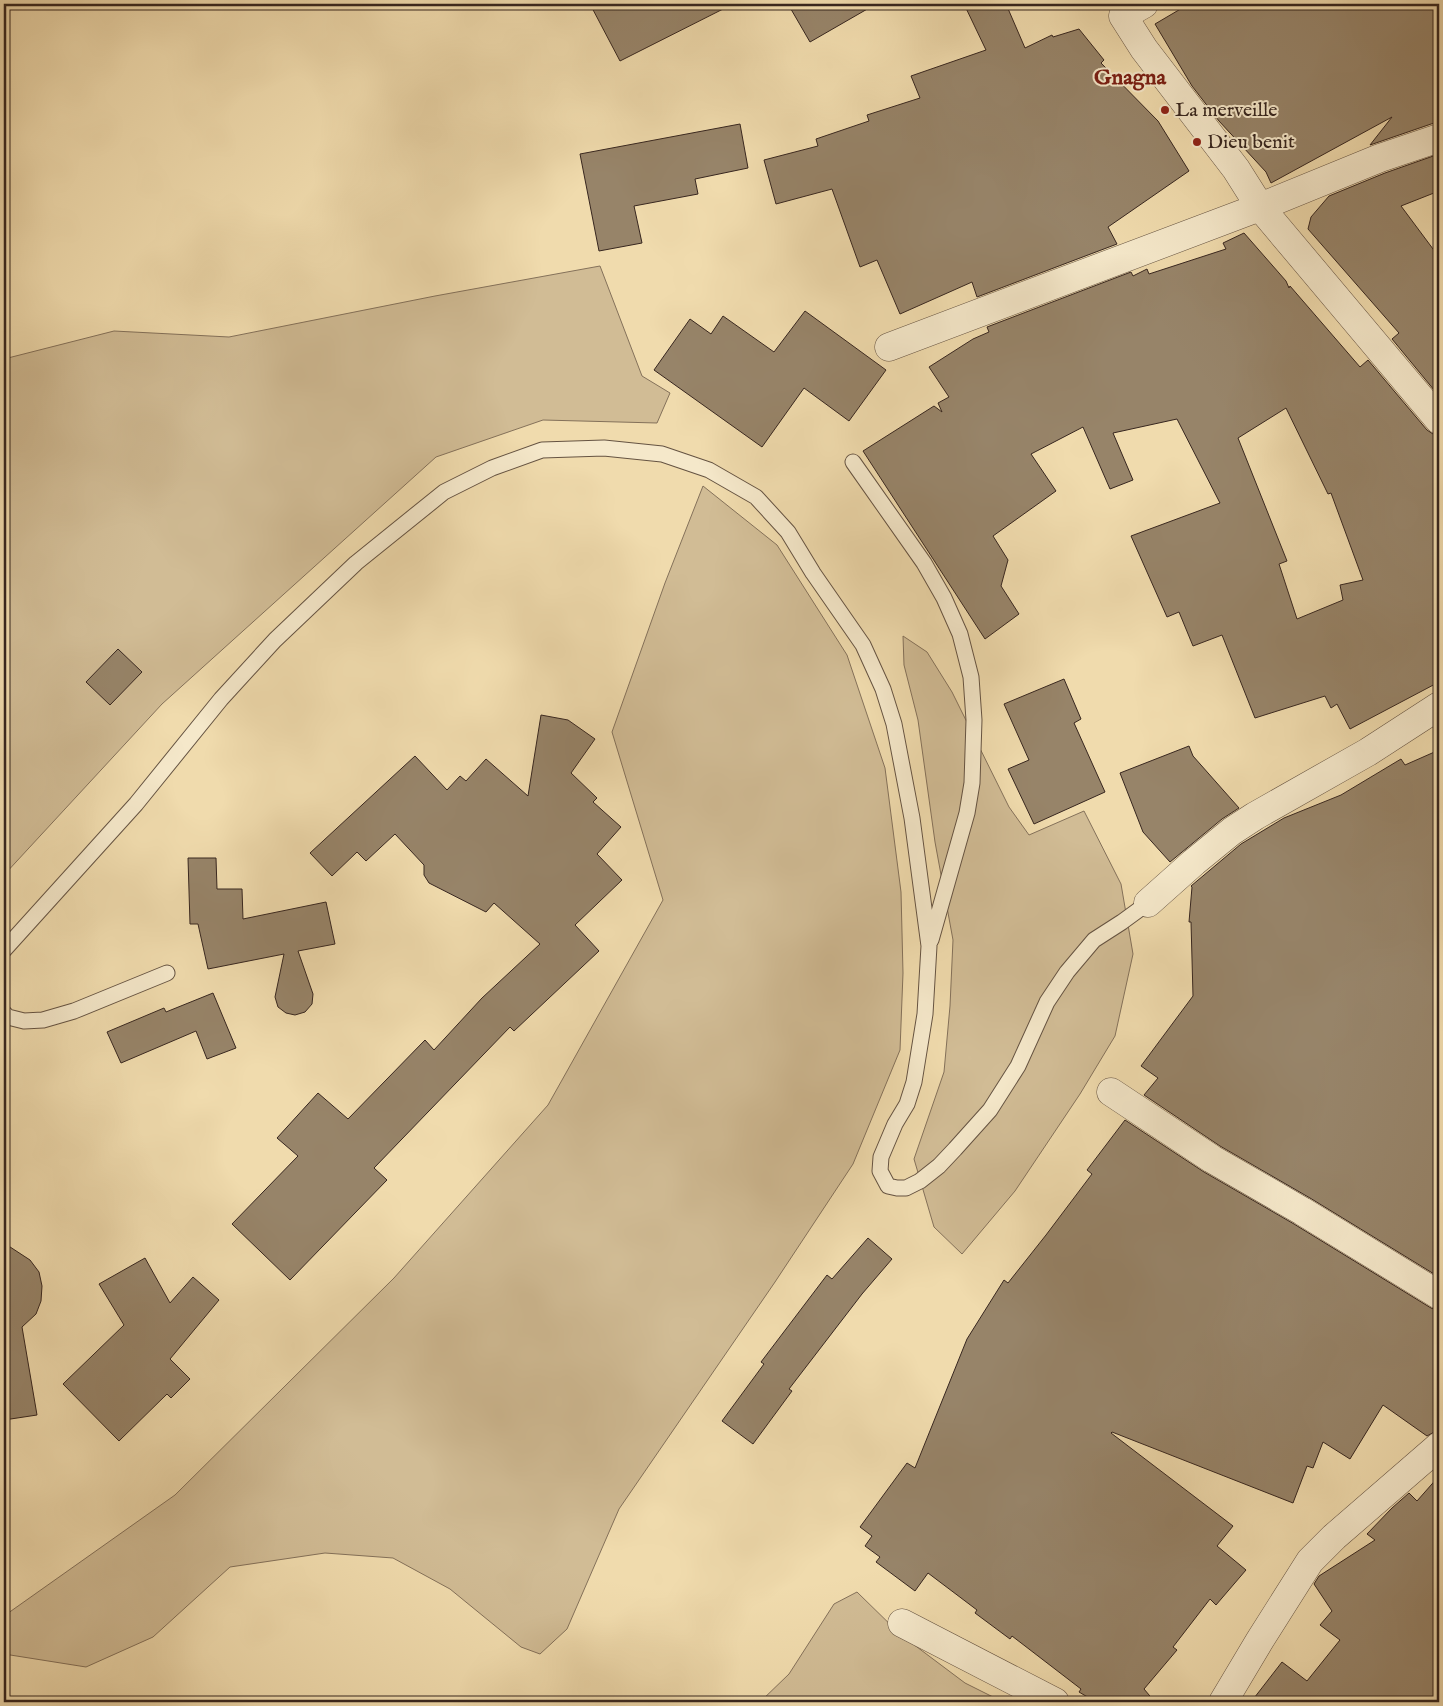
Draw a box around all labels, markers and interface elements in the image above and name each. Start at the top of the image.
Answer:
district label: Gnagna [1094,64,1166,92]
place label: La merveille [1175,98,1277,123]
marker: La merveille [1159,104,1171,116]
place label: Dieu benit [1207,130,1295,155]
marker: Dieu benit [1191,136,1203,148]

